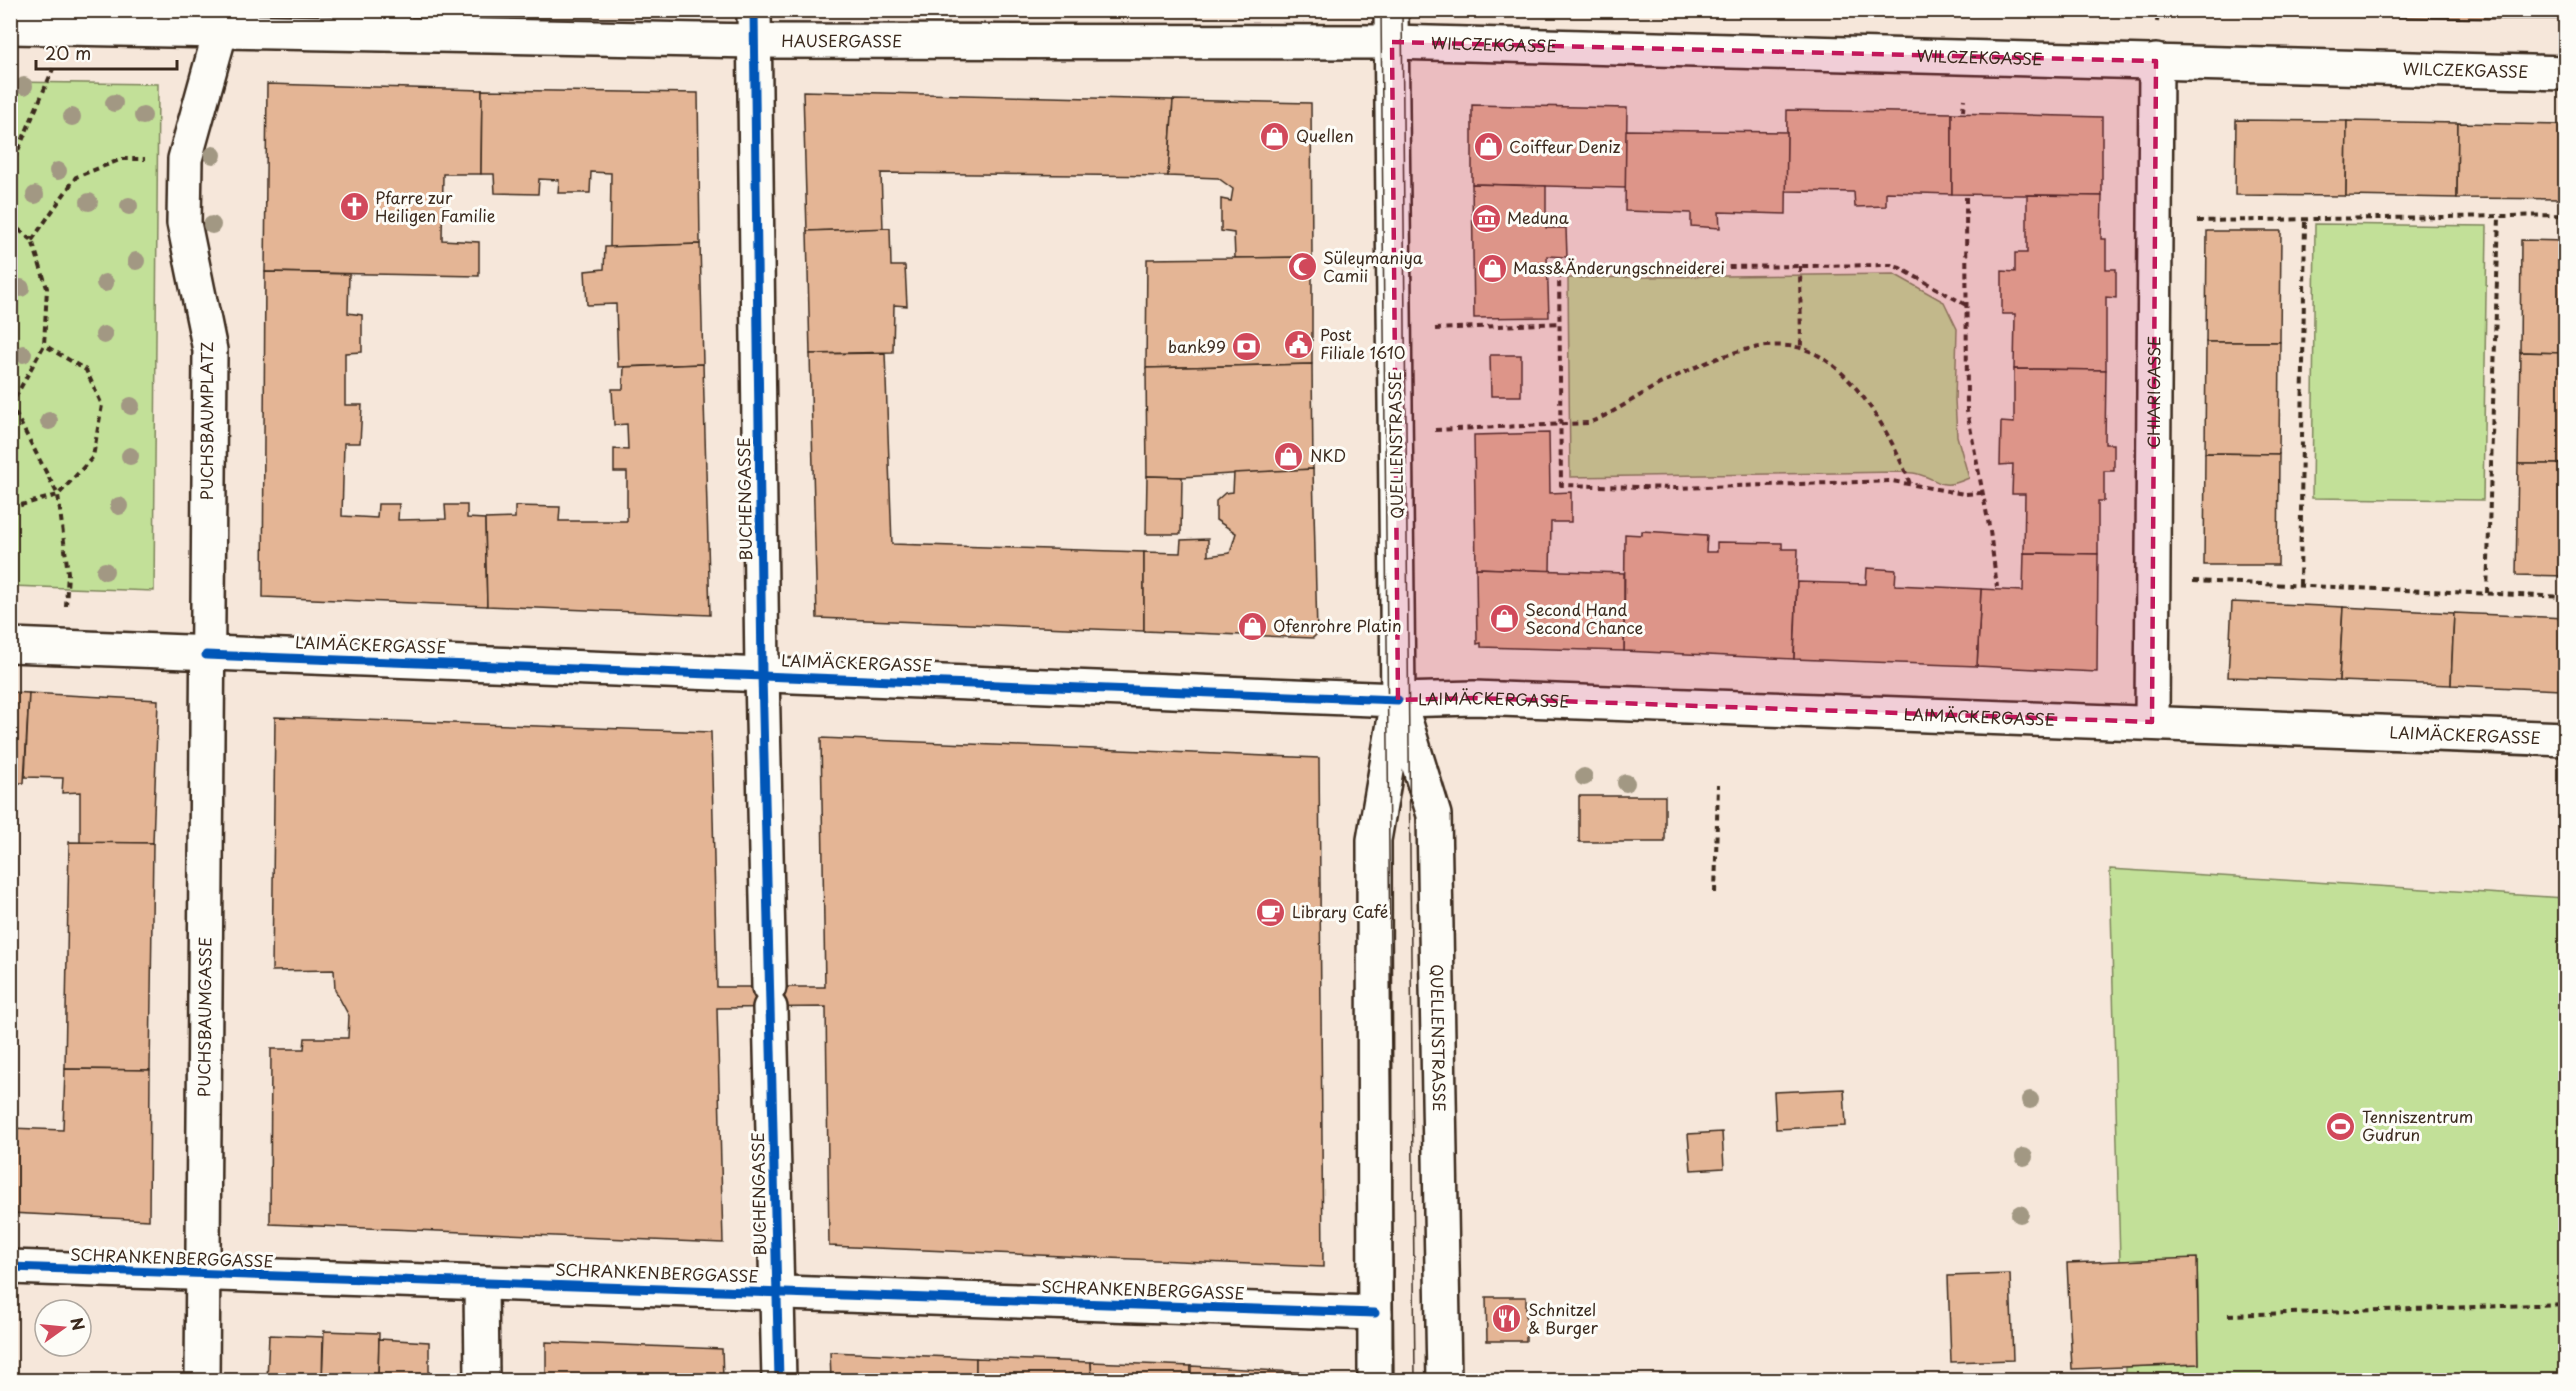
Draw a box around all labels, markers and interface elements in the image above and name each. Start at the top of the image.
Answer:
street label: HAUSERGASSE [781,28,902,52]
street label: WILCZEKGASSE [1431,30,1557,57]
scale bar [36,33,177,71]
text: 20 m [45,39,91,66]
street label: WILCZEKGASSE [1916,43,2043,70]
street label: WILCZEKGASSE [2402,56,2529,83]
shop icon: Quellen [1259,120,1291,152]
place label: Quellen [1296,123,1354,147]
shop icon: Coiffeur Deniz [1472,131,1504,163]
place label: Coiffeur Deniz [1509,134,1621,158]
place label: Pfarre zur Heiligen Familie [375,185,496,227]
church icon: Pfarre zur Heiligen Familie [338,191,370,223]
museum icon: Meduna [1470,202,1502,234]
place label: Meduna [1507,205,1569,229]
place label: Süleymaniya Camii [1323,245,1423,287]
mosque icon: Süleymaniya Camii [1286,251,1318,283]
shop icon: Mass&Änderungschneiderei [1476,252,1508,284]
place label: Mass&Änderungschneiderei [1513,255,1725,279]
place label: Post Filiale 1610 [1320,322,1406,364]
public building icon: Post Filiale 1610 [1283,328,1315,360]
bank icon: bank99 [1231,331,1263,363]
place label: bank99 [1168,334,1226,358]
street label: CHIARIGASSE [2141,336,2165,448]
street label: PUCHSBAUMPLATZ [194,341,218,501]
street label: QUELLENSTRASSE [1382,371,1408,519]
street label: BUCHENGASSE [731,437,757,561]
shop icon: NKD [1273,440,1305,472]
place label: NKD [1310,443,1346,467]
place label: Second Hand Second Chance [1525,597,1644,639]
shop icon: Second Hand Second Chance [1488,603,1520,635]
shop icon: Ofenrohre Platin [1236,610,1268,642]
place label: Ofenrohre Platin [1273,613,1402,637]
street label: LAIMÄCKERGASSE [295,629,447,659]
street label: LAIMÄCKERGASSE [781,647,933,677]
street label: LAIMÄCKERGASSE [1418,685,1570,713]
street label: LAIMÄCKERGASSE [1903,701,2056,731]
street label: LAIMÄCKERGASSE [2389,719,2541,749]
cafe icon: Library Café [1255,896,1287,928]
place label: Library Café [1292,899,1388,923]
street label: PUCHSBAUMGASSE [191,937,216,1097]
street label: QUELLENSTRASSE [1426,964,1452,1112]
place label: Tenniszentrum Gudrun [2362,1104,2473,1146]
sports icon: Tenniszentrum Gudrun [2325,1110,2357,1142]
street label: BUCHENGASSE [745,1132,771,1256]
street label: SCHRANKENBERGGASSE [70,1241,274,1273]
street label: SCHRANKENBERGGASSE [555,1256,759,1288]
street label: SCHRANKENBERGGASSE [1041,1273,1245,1305]
place label: Schnitzel & Burger [1528,1297,1598,1339]
north arrow [33,1298,93,1358]
restaurant icon: Schnitzel & Burger [1491,1303,1523,1335]
text: N [65,1315,92,1333]

